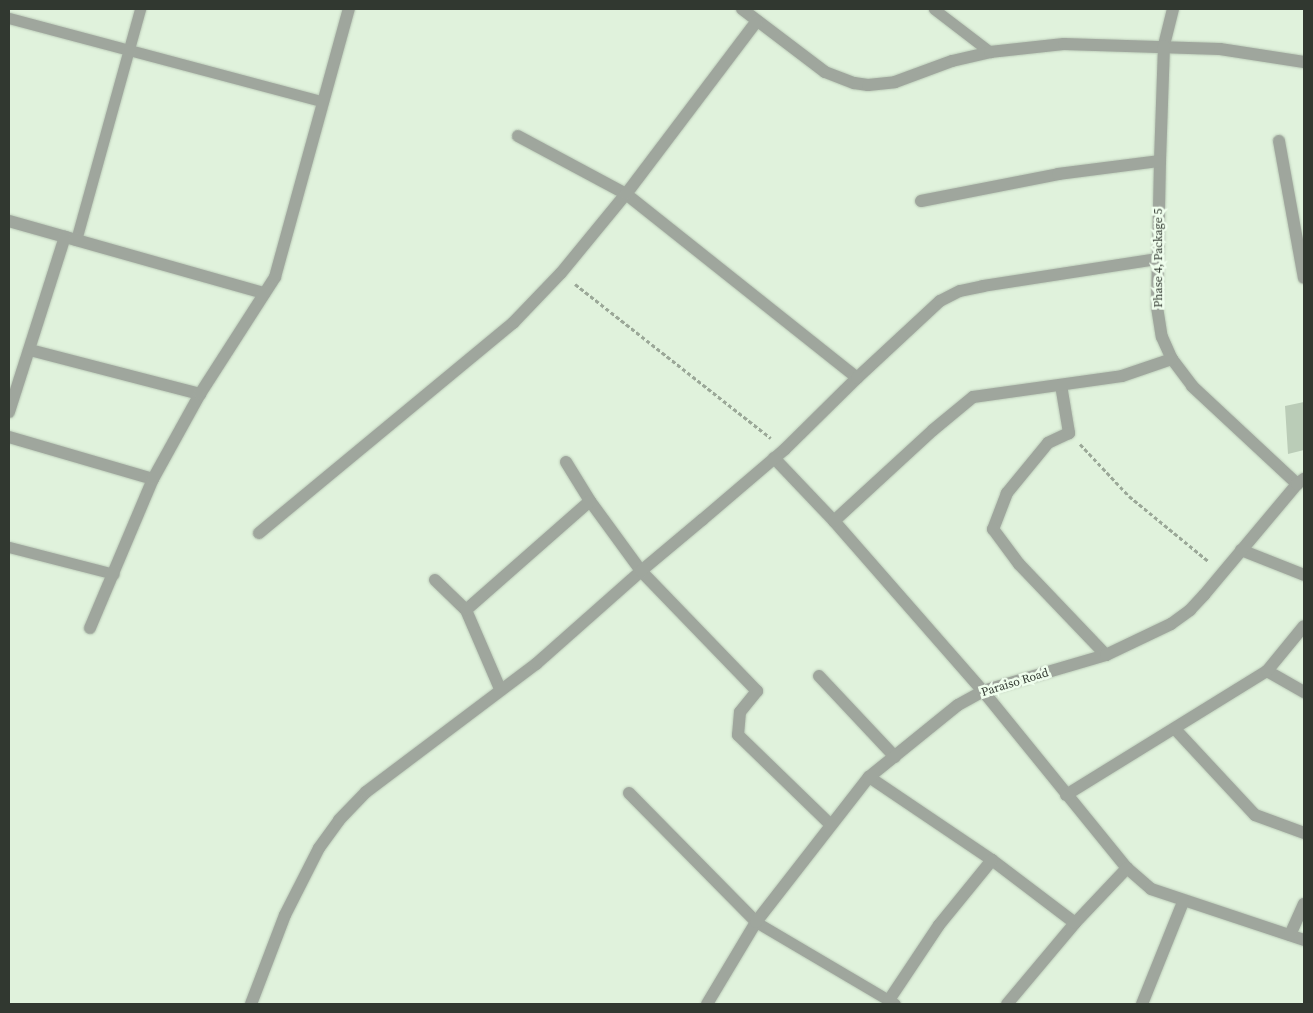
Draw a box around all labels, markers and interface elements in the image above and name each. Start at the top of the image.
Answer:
street label: Phase 4, Package 5 [1152,208,1166,308]
street label: Paraiso Road [980,666,1050,700]

